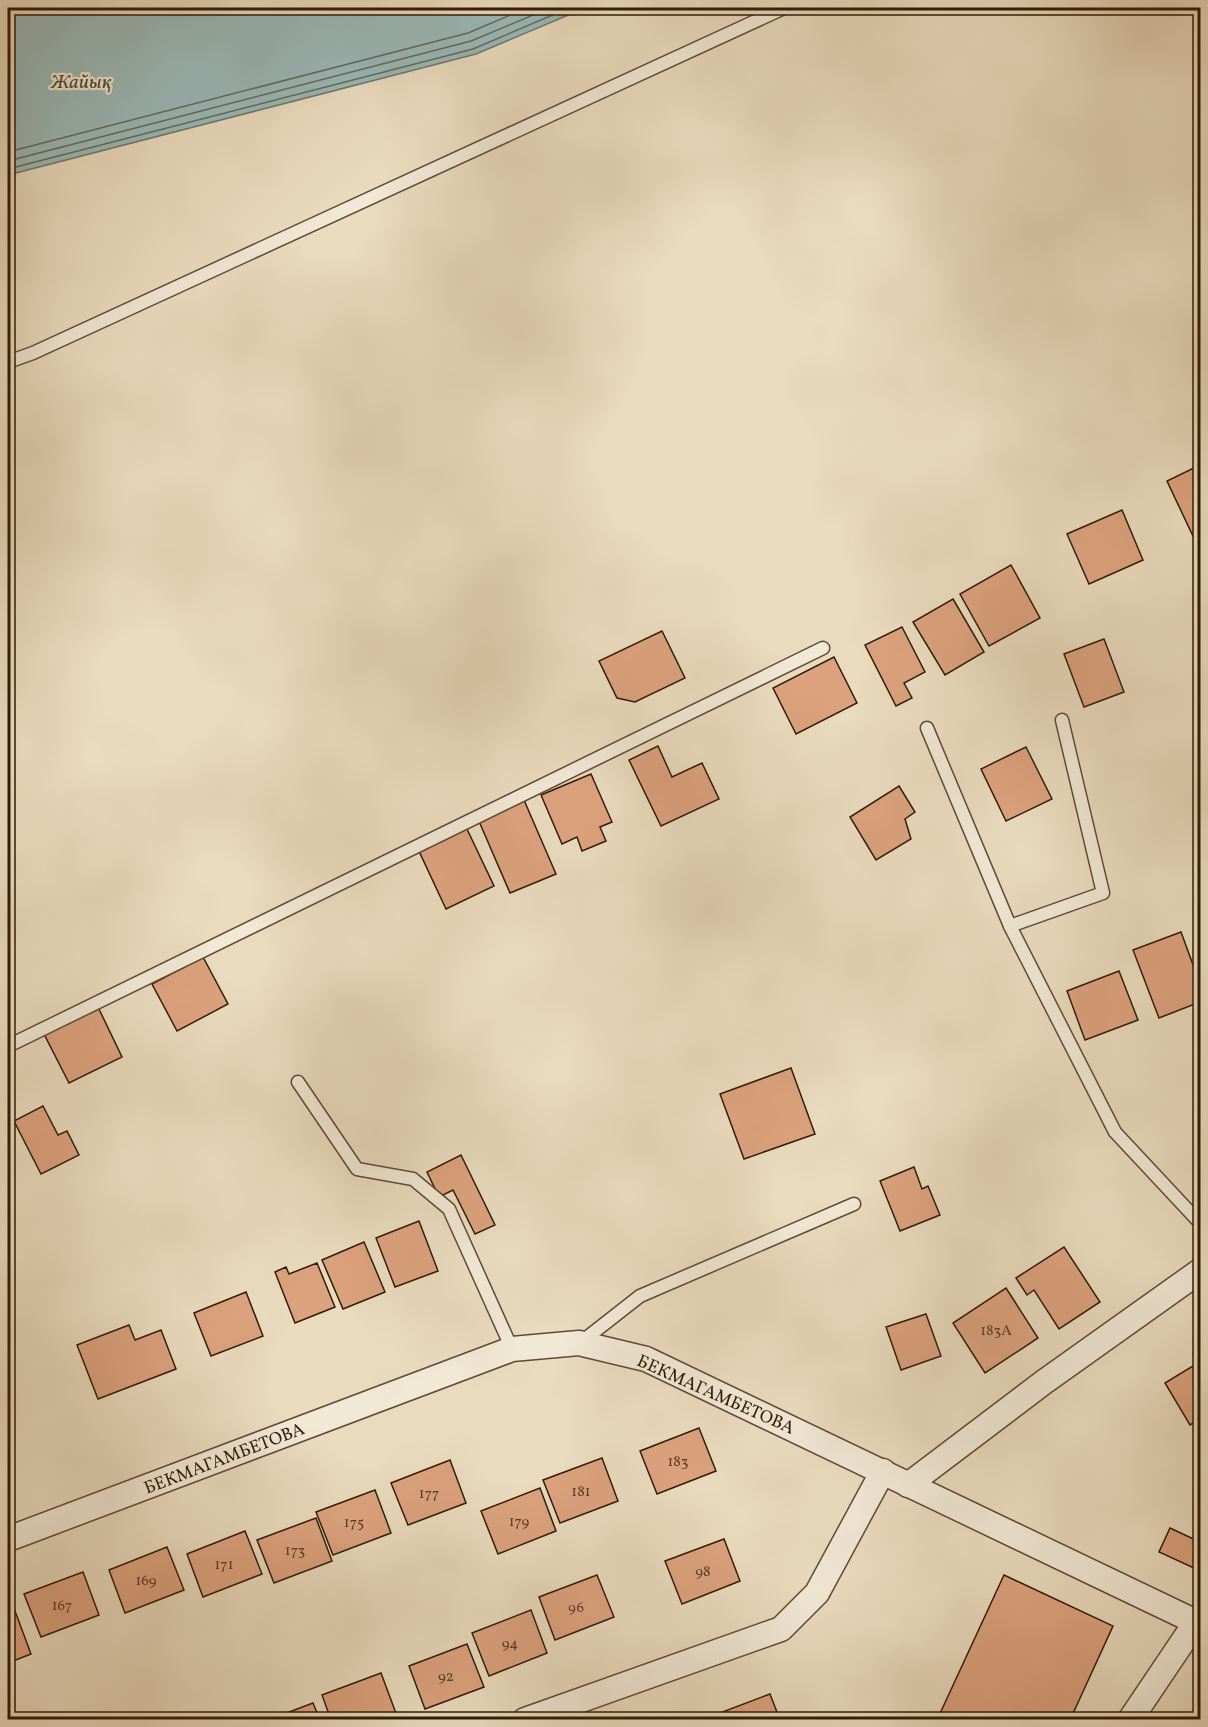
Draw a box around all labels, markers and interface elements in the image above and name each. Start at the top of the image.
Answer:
water label: Жайық [50,69,112,97]
house number: 183А [980,1321,1012,1342]
street label: БЕКМАГАМБЕТОВА [633,1349,799,1442]
street label: БЕКМАГАМБЕТОВА [141,1417,309,1502]
house number: 183 [667,1452,689,1473]
house number: 181 [571,1482,591,1503]
house number: 177 [419,1484,439,1505]
house number: 179 [509,1512,530,1533]
house number: 175 [344,1513,364,1534]
house number: 173 [285,1541,305,1562]
house number: 171 [215,1555,233,1576]
house number: 98 [695,1562,711,1583]
house number: 169 [135,1571,157,1592]
house number: 167 [52,1596,72,1617]
house number: 96 [568,1598,584,1619]
house number: 94 [502,1634,518,1655]
house number: 92 [438,1667,454,1688]

